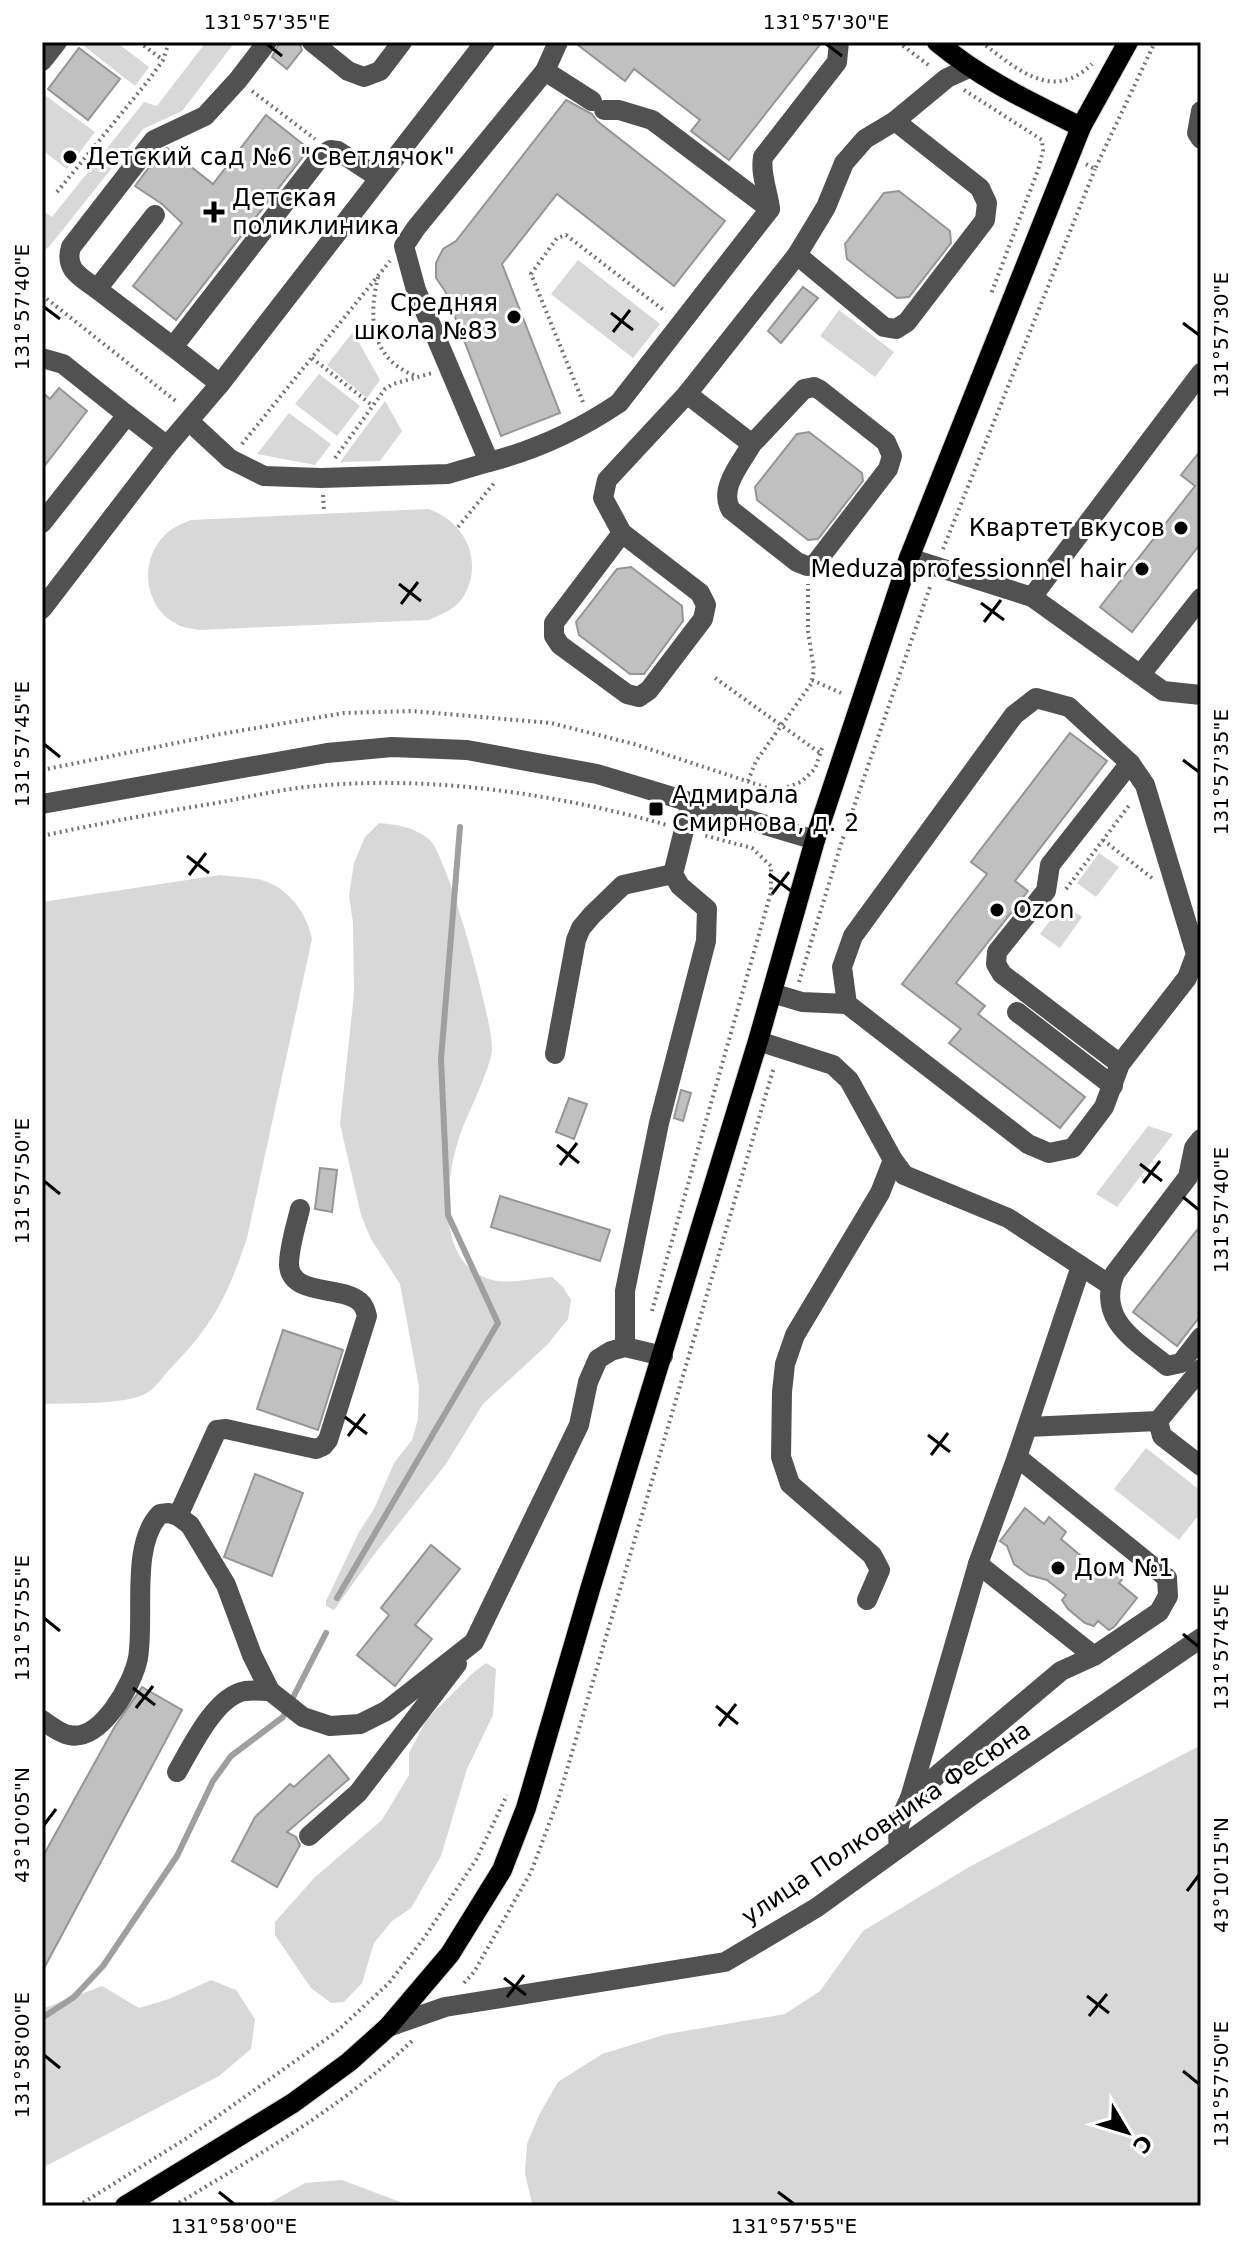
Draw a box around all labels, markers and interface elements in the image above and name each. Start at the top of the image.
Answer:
text: 131°57'35"E [204,10,330,34]
text: 131°57'30"E [763,10,889,34]
place label: Детский сад №6 "Светлячок" [86,143,455,171]
marker: Детский сад №6 "Светлячок" [61,148,79,166]
place label: Детская поликлиника [232,184,399,240]
marker: Детская поликлиника [203,201,225,223]
text: 131°57'40"E [10,244,34,370]
text: 131°57'30"E [1209,272,1233,398]
place label: Средняя школа №83 [354,289,498,345]
marker: Средняя школа №83 [505,308,523,326]
place label: Квартет вкусов [969,514,1165,542]
marker: Квартет вкусов [1172,519,1190,537]
place label: Meduza professionnel hair [810,555,1126,583]
marker: Meduza professionnel hair [1133,560,1151,578]
text: 131°57'45"E [10,681,34,807]
text: 131°57'35"E [1209,709,1233,835]
place label: Адмирала Смирнова, д. 2 [672,781,859,837]
marker: Адмирала Смирнова, д. 2 [647,800,665,818]
place label: Ozon [1013,896,1074,924]
marker: Ozon [988,901,1006,919]
text: 131°57'50"E [10,1118,34,1244]
text: 131°57'40"E [1209,1147,1233,1273]
place label: Дом №1 [1074,1554,1173,1582]
text: 131°57'55"E [10,1555,34,1681]
marker: Дом №1 [1049,1559,1067,1577]
text: 131°57'45"E [1209,1584,1233,1710]
street label: улица Полковника Фесюна [736,1716,1036,1930]
text: 43°10'05"N [10,1767,34,1883]
text: 43°10'15"N [1209,1817,1233,1933]
text: 131°58'00"E [10,1992,34,2118]
text: 131°57'50"E [1209,2021,1233,2147]
north arrow [1087,2092,1167,2172]
text: С [1128,2130,1157,2158]
text: 131°58'00"E [171,2214,297,2238]
text: 131°57'55"E [731,2214,857,2238]

